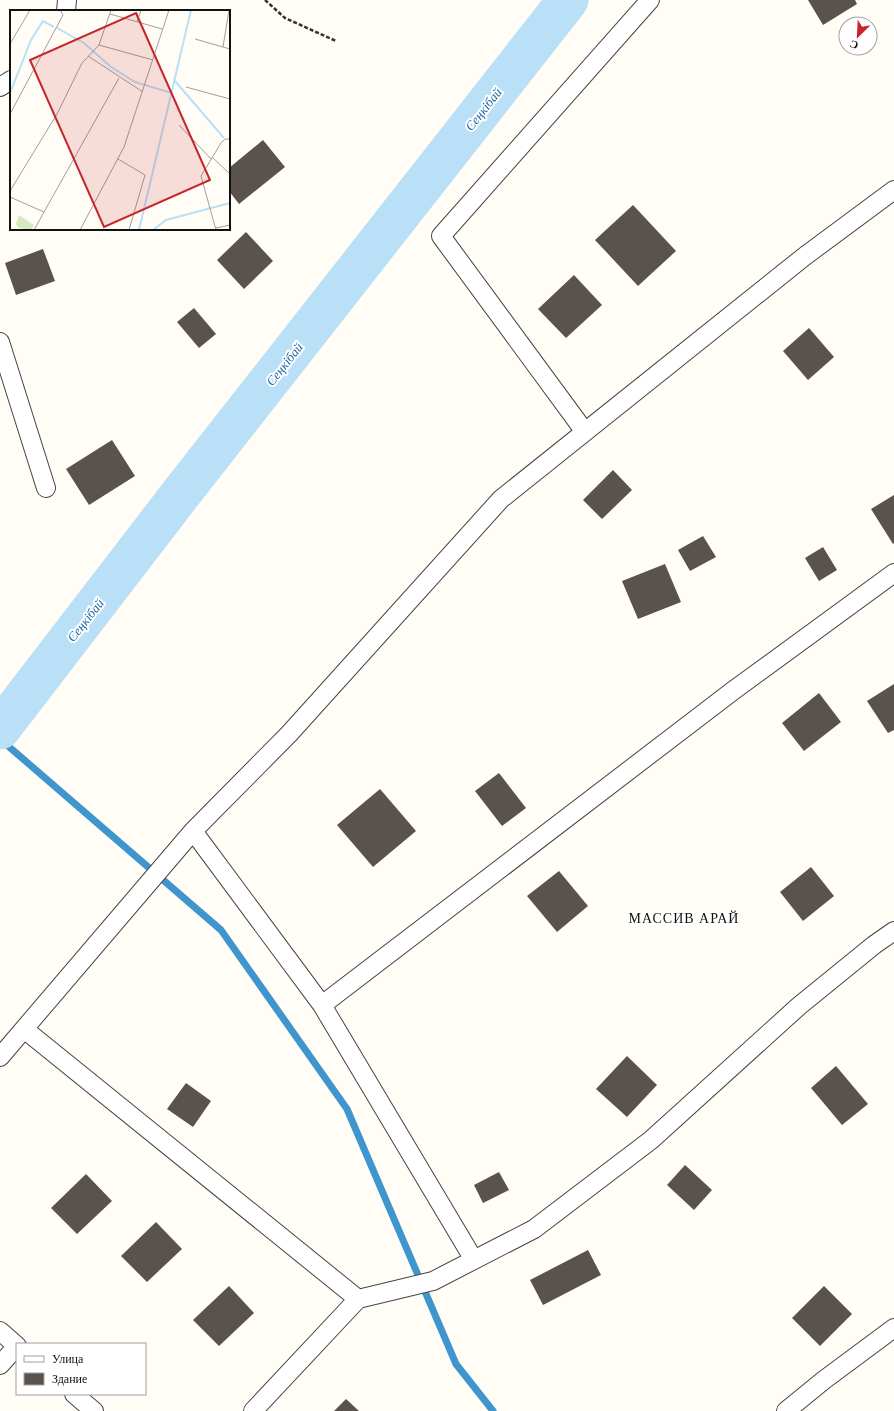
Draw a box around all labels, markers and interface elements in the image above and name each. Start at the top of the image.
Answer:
inset map [10,10,230,230]
north arrow [838,16,878,56]
text: С [848,38,860,52]
water label: Сеңкібай [462,85,505,134]
water label: Сеңкібай [263,340,306,389]
water label: Сеңкібай [64,596,107,645]
district label: МАССИВ АРАЙ [629,910,739,926]
legend [16,1343,146,1395]
text: Улица [52,1352,84,1366]
text: Здание [52,1372,87,1386]

